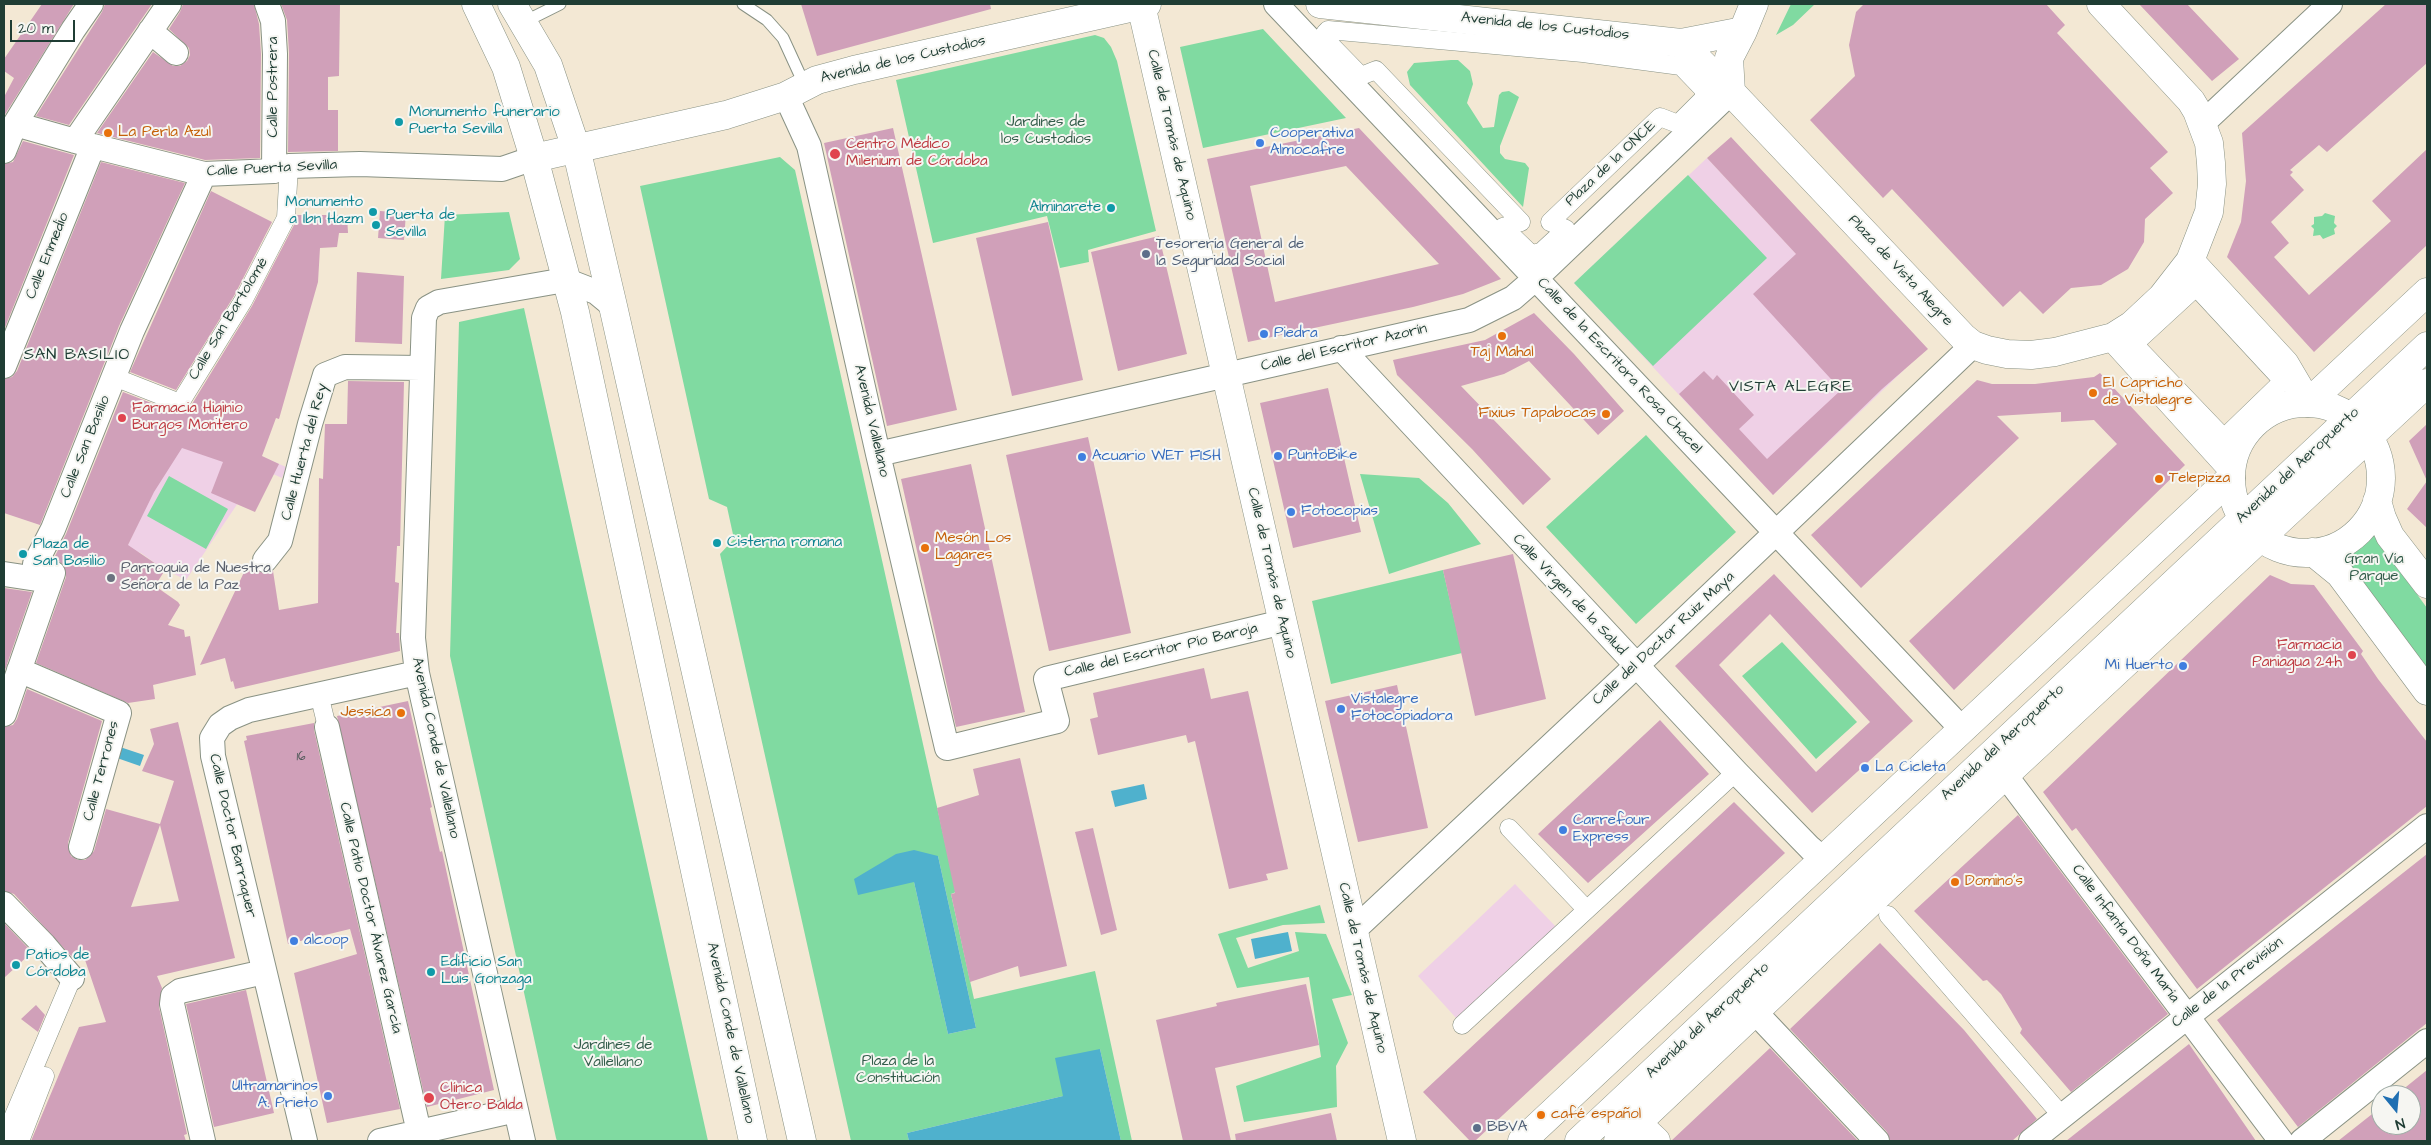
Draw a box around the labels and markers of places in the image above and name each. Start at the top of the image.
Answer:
place label: Monumento funerario Puerta Sevilla [409,104,560,139]
marker: Monumento funerario Puerta Sevilla [393,116,405,128]
place label: La Perla Azul [118,124,211,142]
place label: Cooperativa Almocafre [1270,125,1354,160]
marker: La Perla Azul [102,127,114,139]
place label: Centro Médico Milenium de Córdoba [846,136,988,171]
marker: Cooperativa Almocafre [1254,137,1266,149]
marker: Centro Médico Milenium de Córdoba [828,147,842,161]
place label: Monumento a Ibn Hazm [285,194,363,229]
place label: Alminarete [1029,199,1101,217]
marker: Alminarete [1105,202,1117,214]
marker: Monumento a Ibn Hazm [367,206,379,218]
place label: Puerta de Sevilla [386,207,455,242]
marker: Puerta de Sevilla [370,219,382,231]
place label: Tesorería General de la Seguridad Social [1156,236,1304,271]
marker: Tesorería General de la Seguridad Social [1140,248,1152,260]
place label: Piedra [1274,325,1318,343]
marker: Piedra [1258,328,1270,340]
marker: Taj Mahal [1496,330,1508,342]
place label: Taj Mahal [1470,344,1534,362]
place label: El Capricho de Vistalegre [2103,375,2192,410]
marker: El Capricho de Vistalegre [2087,387,2099,399]
place label: Farmacia Higinio Burgos Montero [132,400,248,435]
place label: Fixius Tapabocas [1478,405,1596,423]
marker: Fixius Tapabocas [1600,408,1612,420]
marker: Farmacia Higinio Burgos Montero [116,412,128,424]
place label: PuntoBike [1288,447,1357,465]
place label: Acuario WET FISH [1092,448,1221,466]
marker: PuntoBike [1272,450,1284,462]
marker: Acuario WET FISH [1076,451,1088,463]
place label: Telepizza [2169,470,2230,488]
marker: Telepizza [2153,473,2165,485]
place label: Fotocopias [1301,503,1378,521]
marker: Fotocopias [1285,506,1297,518]
place label: Mesón Los Lagares [935,530,1011,565]
place label: Cisterna romana [727,534,842,552]
place label: Plaza de San Basilio [33,536,105,571]
marker: Cisterna romana [711,537,723,549]
marker: Mesón Los Lagares [919,542,931,554]
marker: Plaza de San Basilio [17,548,29,560]
place label: Parroquia de Nuestra Señora de la Paz [121,560,271,595]
marker: Parroquia de Nuestra Señora de la Paz [105,572,117,584]
place label: Farmacia Paniagua 24h [2252,637,2342,672]
marker: Farmacia Paniagua 24h [2346,649,2358,661]
place label: Mi Huerto [2105,657,2173,675]
marker: Mi Huerto [2177,660,2189,672]
place label: Vistalegre Fotocopiadora [1351,691,1453,726]
marker: Vistalegre Fotocopiadora [1335,703,1347,715]
place label: Jessica [340,704,391,722]
marker: Jessica [395,707,407,719]
place label: La Cicleta [1875,759,1946,777]
marker: La Cicleta [1859,762,1871,774]
place label: Carrefour Express [1573,812,1649,847]
marker: Carrefour Express [1557,824,1569,836]
place label: Domino's [1965,873,2023,891]
marker: Domino's [1949,876,1961,888]
place label: alcoop [304,932,349,950]
marker: alcoop [288,935,300,947]
place label: Patios de Córdoba [26,947,89,982]
place label: Edificio San Luis Gonzaga [441,954,532,989]
marker: Patios de Córdoba [10,959,22,971]
marker: Edificio San Luis Gonzaga [425,966,437,978]
place label: Ultramarinos A. Prieto [232,1078,318,1113]
place label: Clínica Otero Balda [440,1080,523,1115]
marker: Ultramarinos A. Prieto [322,1090,334,1102]
marker: Clínica Otero Balda [422,1091,436,1105]
place label: café español [1551,1106,1641,1124]
marker: café español [1535,1109,1547,1121]
place label: BBVA [1487,1119,1527,1137]
marker: BBVA [1471,1122,1483,1134]

